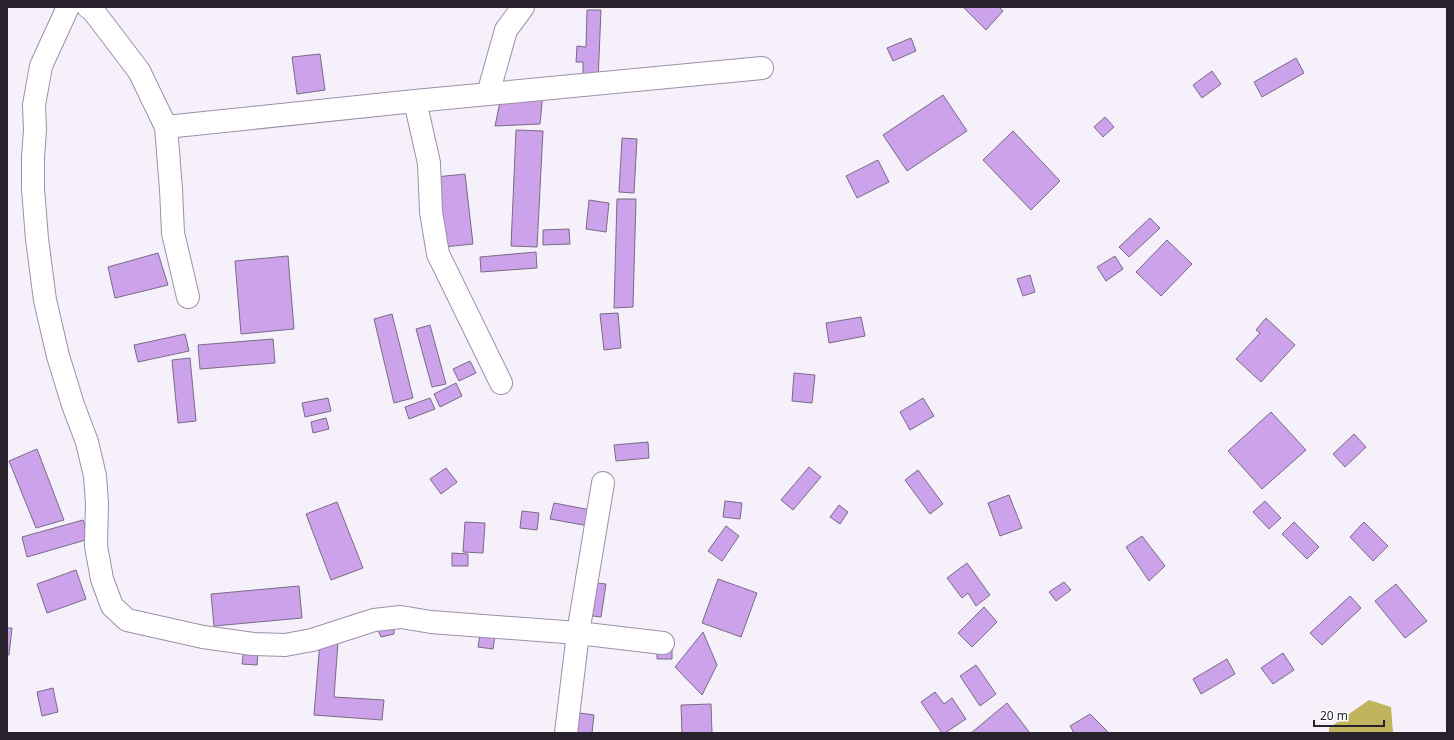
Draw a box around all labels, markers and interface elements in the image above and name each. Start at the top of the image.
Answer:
scale bar [1314,702,1384,728]
text: 20 m [1320,707,1348,724]

